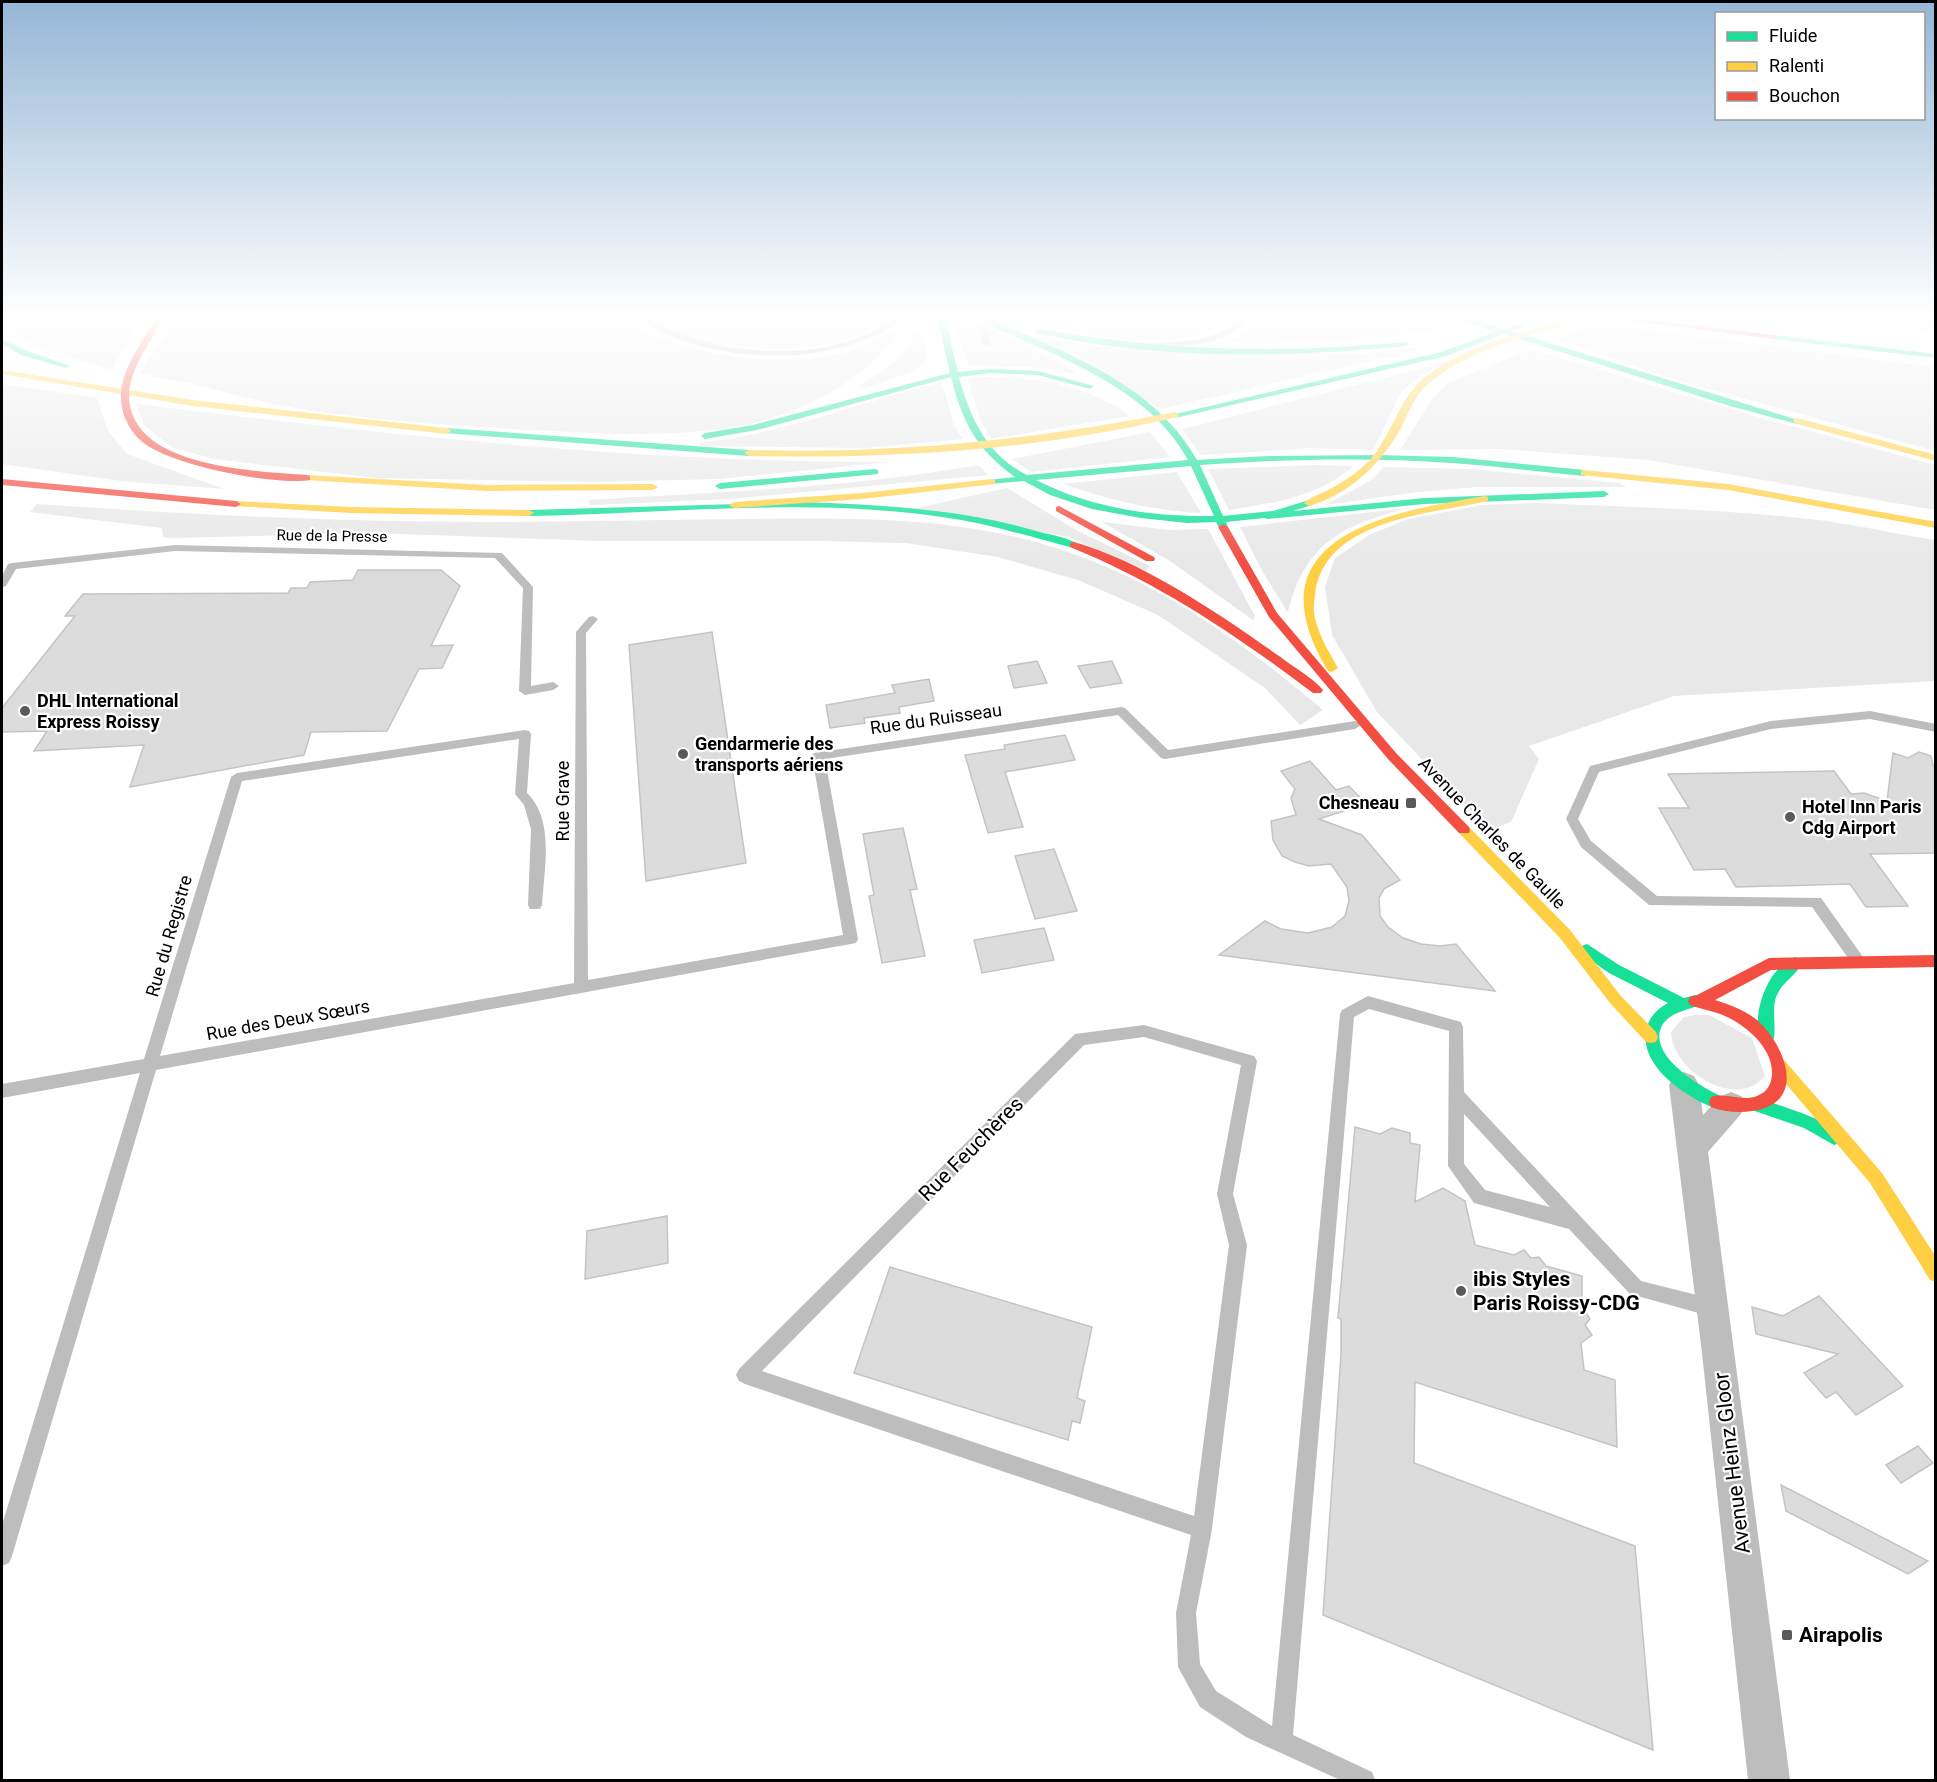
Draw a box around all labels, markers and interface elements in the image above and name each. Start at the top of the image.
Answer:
legend [1715,12,1925,120]
text: Fluide [1769,25,1817,46]
text: Ralenti [1769,55,1824,76]
text: Bouchon [1769,85,1840,106]
street label: Rue de la Presse [277,526,388,546]
place label: DHL International Express Roissy [37,690,179,732]
street label: Rue du Ruisseau [869,699,1003,738]
marker: DHL International Express Roissy [18,704,32,718]
place label: Gendarmerie des transports aériens [695,733,843,775]
marker: Gendarmerie des transports aériens [676,747,690,761]
street label: Avenue Charles de Gaulle [1414,752,1570,913]
street label: Rue Grave [552,761,573,841]
place label: Chesneau [1319,792,1399,813]
marker: Chesneau [1404,796,1418,810]
place label: Hotel Inn Paris Cdg Airport [1802,796,1922,838]
marker: Hotel Inn Paris Cdg Airport [1783,810,1797,824]
street label: Rue du Registre [141,873,196,999]
street label: Rue des Deux Sœurs [205,995,371,1044]
street label: Rue Feuchères [914,1092,1028,1206]
place label: ibis Styles Paris Roissy-CDG [1473,1267,1640,1315]
marker: ibis Styles Paris Roissy-CDG [1454,1284,1468,1298]
street label: Avenue Heinz Gloor [1709,1371,1755,1555]
place label: Airapolis [1799,1623,1883,1647]
marker: Airapolis [1780,1628,1794,1642]

